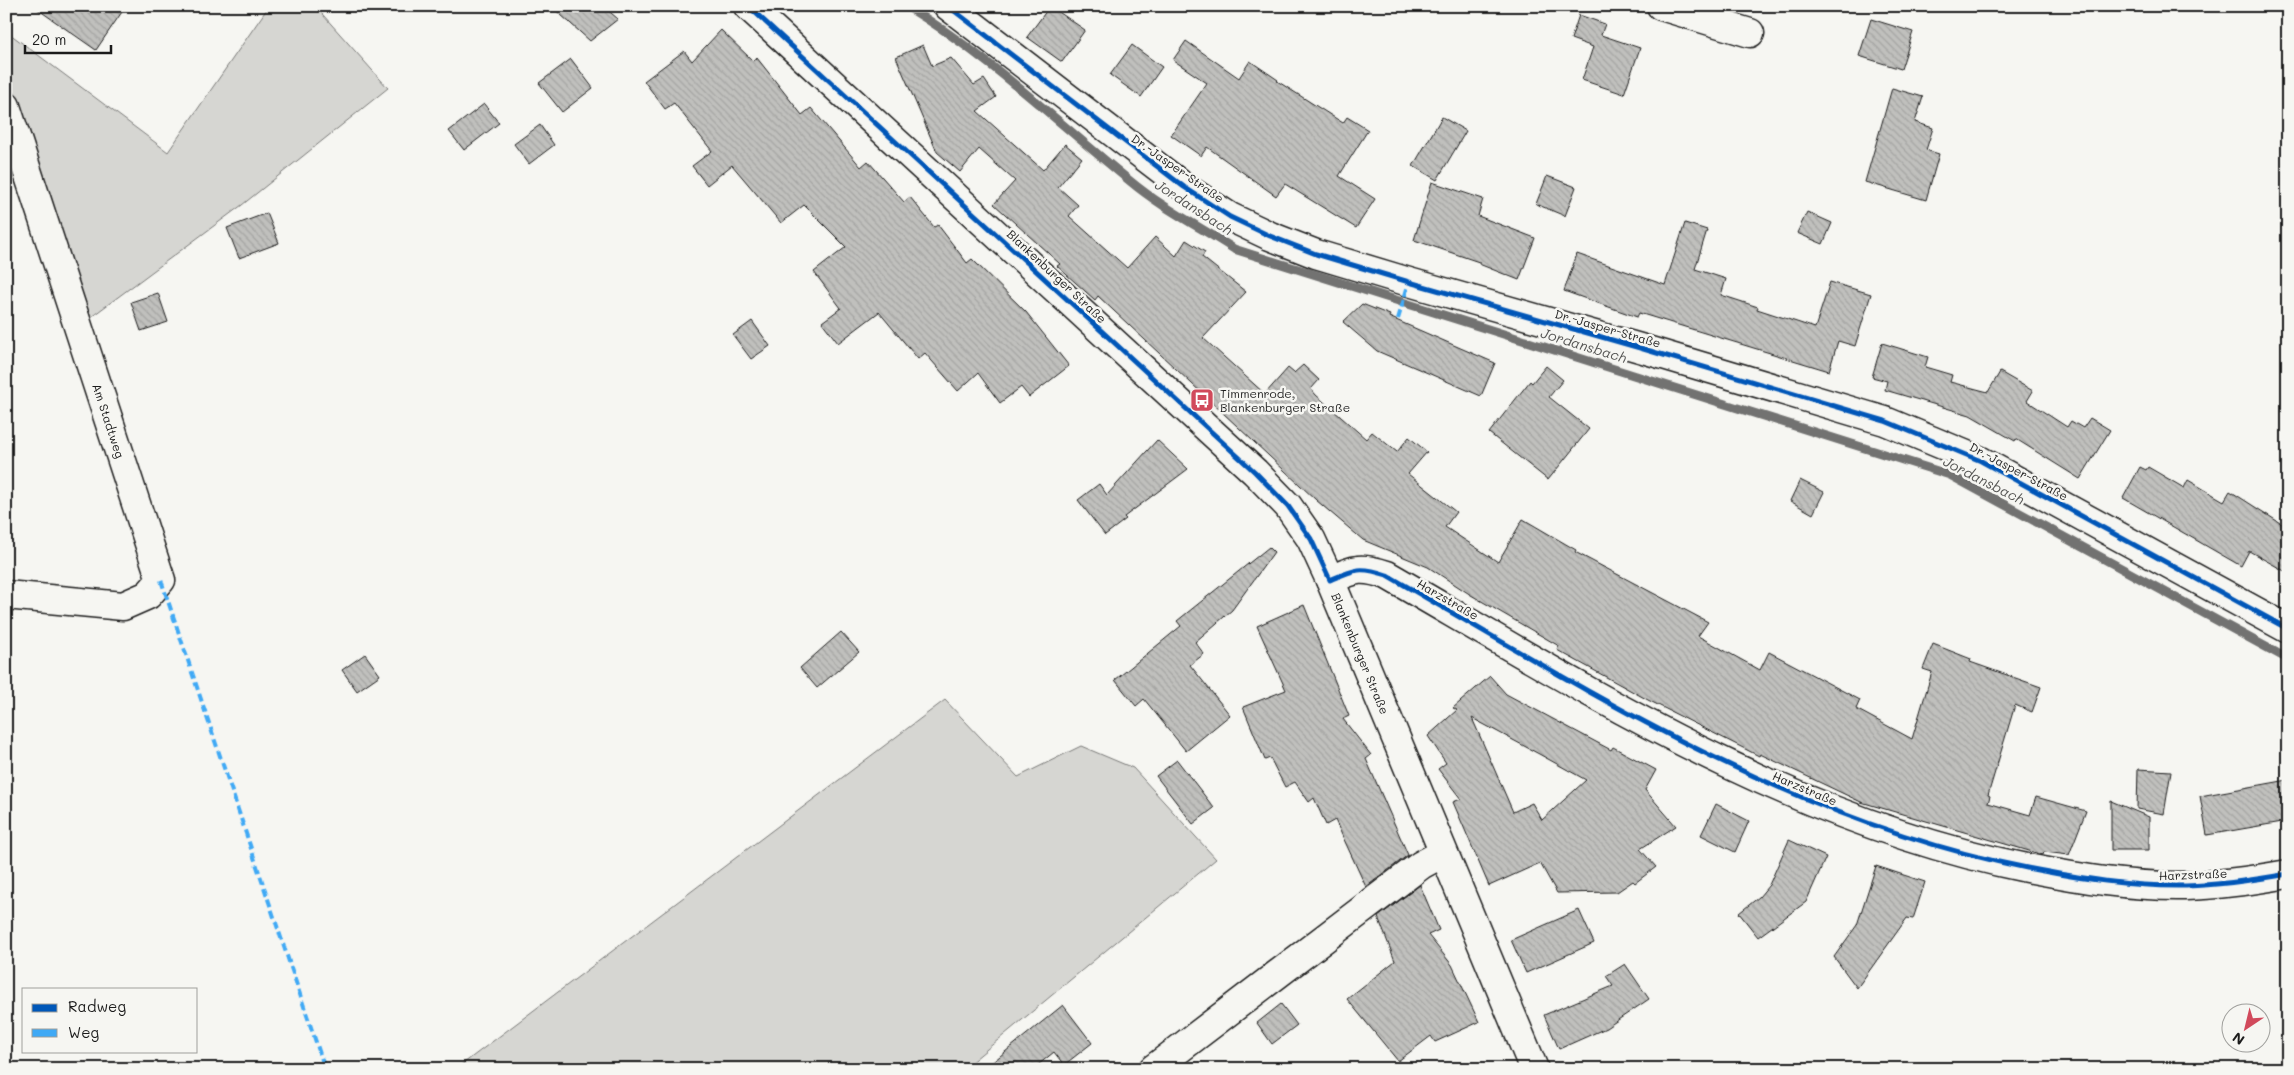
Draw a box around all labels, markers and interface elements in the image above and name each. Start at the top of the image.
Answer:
scale bar [25,22,111,54]
text: 20 m [32,29,66,49]
street label: Dr.-Jasper-Straße [1129,130,1227,206]
water label: Jordansbach [1152,175,1237,239]
street label: Blankenburger Straße [1004,226,1110,326]
street label: Dr.-Jasper-Straße [1553,305,1663,351]
water label: Jordansbach [1539,323,1629,367]
street label: Am Stadtweg [89,381,129,460]
place label: Timmenrode, Blankenburger Straße [1220,385,1350,415]
bus stop icon: Timmenrode, Blankenburger Straße [1189,387,1215,413]
street label: Dr.-Jasper-Straße [1967,438,2071,504]
water label: Jordansbach [1940,451,2028,509]
street label: Harzstraße [1414,575,1482,623]
street label: Blankenburger Straße [1328,590,1393,717]
street label: Harzstraße [1770,767,1840,809]
street label: Harzstraße [2159,865,2227,883]
legend [22,988,198,1052]
text: Radweg [68,996,126,1016]
north arrow [2222,1002,2272,1052]
text: Weg [68,1022,99,1042]
text: N [2228,1028,2248,1050]

